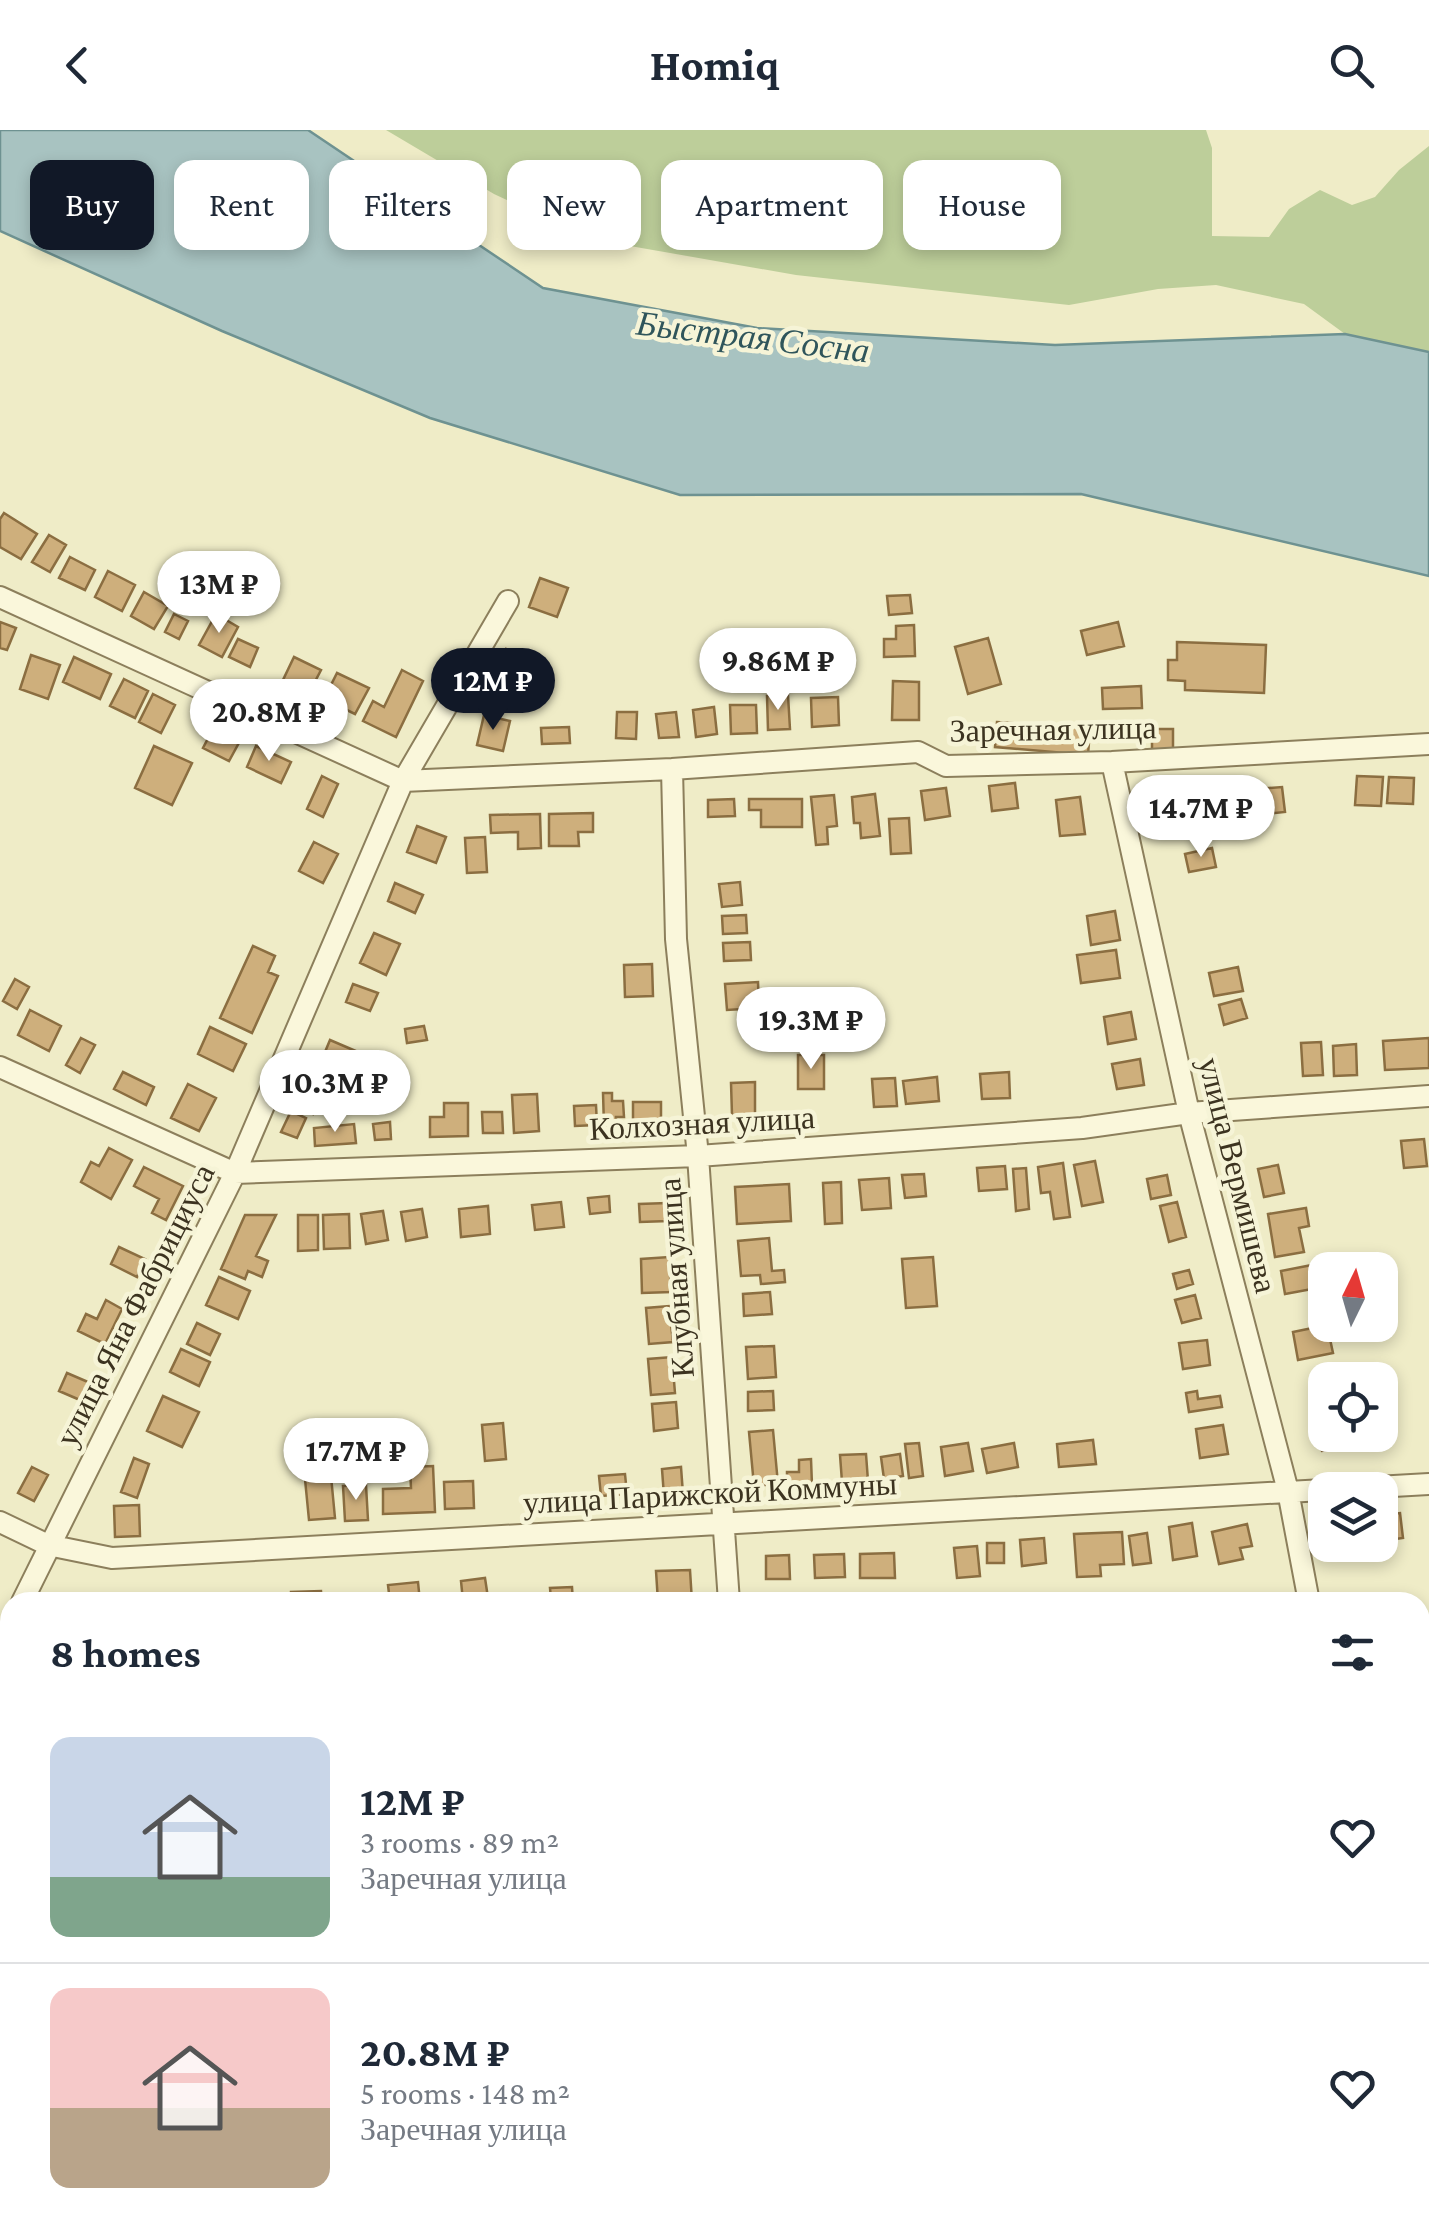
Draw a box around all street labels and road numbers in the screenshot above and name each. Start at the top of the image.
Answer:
street label: Заречная улица [949,709,1157,749]
street label: улица Вермишева [1191,1054,1285,1296]
street label: Колхозная улица [588,1099,816,1147]
street label: улица Яна Фабрициуса [48,1158,222,1452]
street label: Клубная улица [651,1177,701,1379]
street label: улица Парижской Коммуны [522,1465,898,1521]

